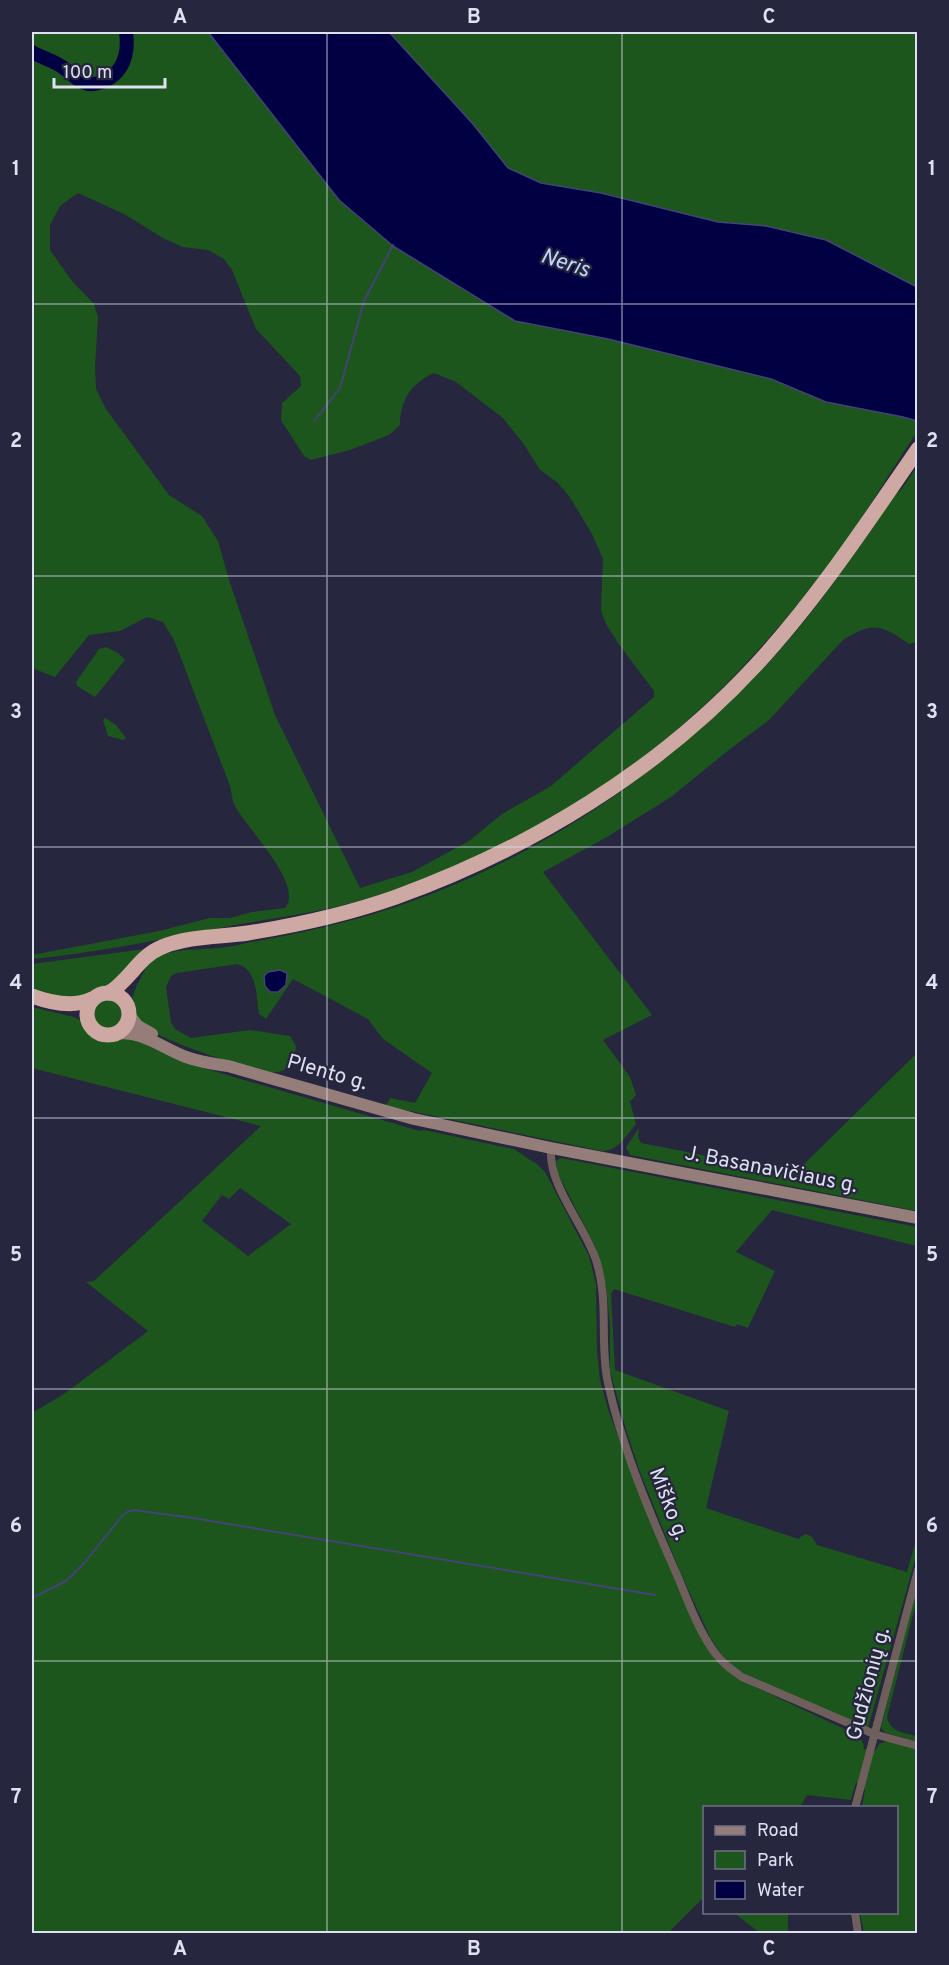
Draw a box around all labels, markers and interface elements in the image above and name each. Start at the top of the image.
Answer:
text: A [173,5,187,31]
text: B [467,5,481,31]
text: C [763,5,775,31]
scale bar [54,51,165,89]
text: 100 m [63,62,112,85]
text: 1 [12,157,20,183]
text: 1 [928,157,936,183]
water label: Neris [537,243,594,285]
text: 2 [10,429,22,455]
text: 2 [926,429,938,455]
text: 3 [10,700,22,726]
text: 3 [926,700,938,726]
text: 4 [10,971,22,997]
text: 4 [926,971,938,997]
street label: Plento g. [284,1049,370,1097]
street label: J. Basanavičiaus g. [682,1140,860,1200]
text: 5 [10,1243,22,1269]
text: 5 [926,1243,938,1269]
street label: Miško g. [642,1464,694,1544]
text: 6 [10,1514,22,1540]
text: 6 [926,1514,938,1540]
street label: Gudžionių g. [841,1625,897,1743]
text: 7 [11,1785,21,1811]
text: 7 [927,1785,937,1811]
legend [703,1806,898,1914]
text: Road [757,1820,799,1843]
text: Park [757,1850,794,1873]
text: Water [757,1880,804,1903]
text: A [173,1937,187,1963]
text: B [467,1937,481,1963]
text: C [763,1937,775,1963]

